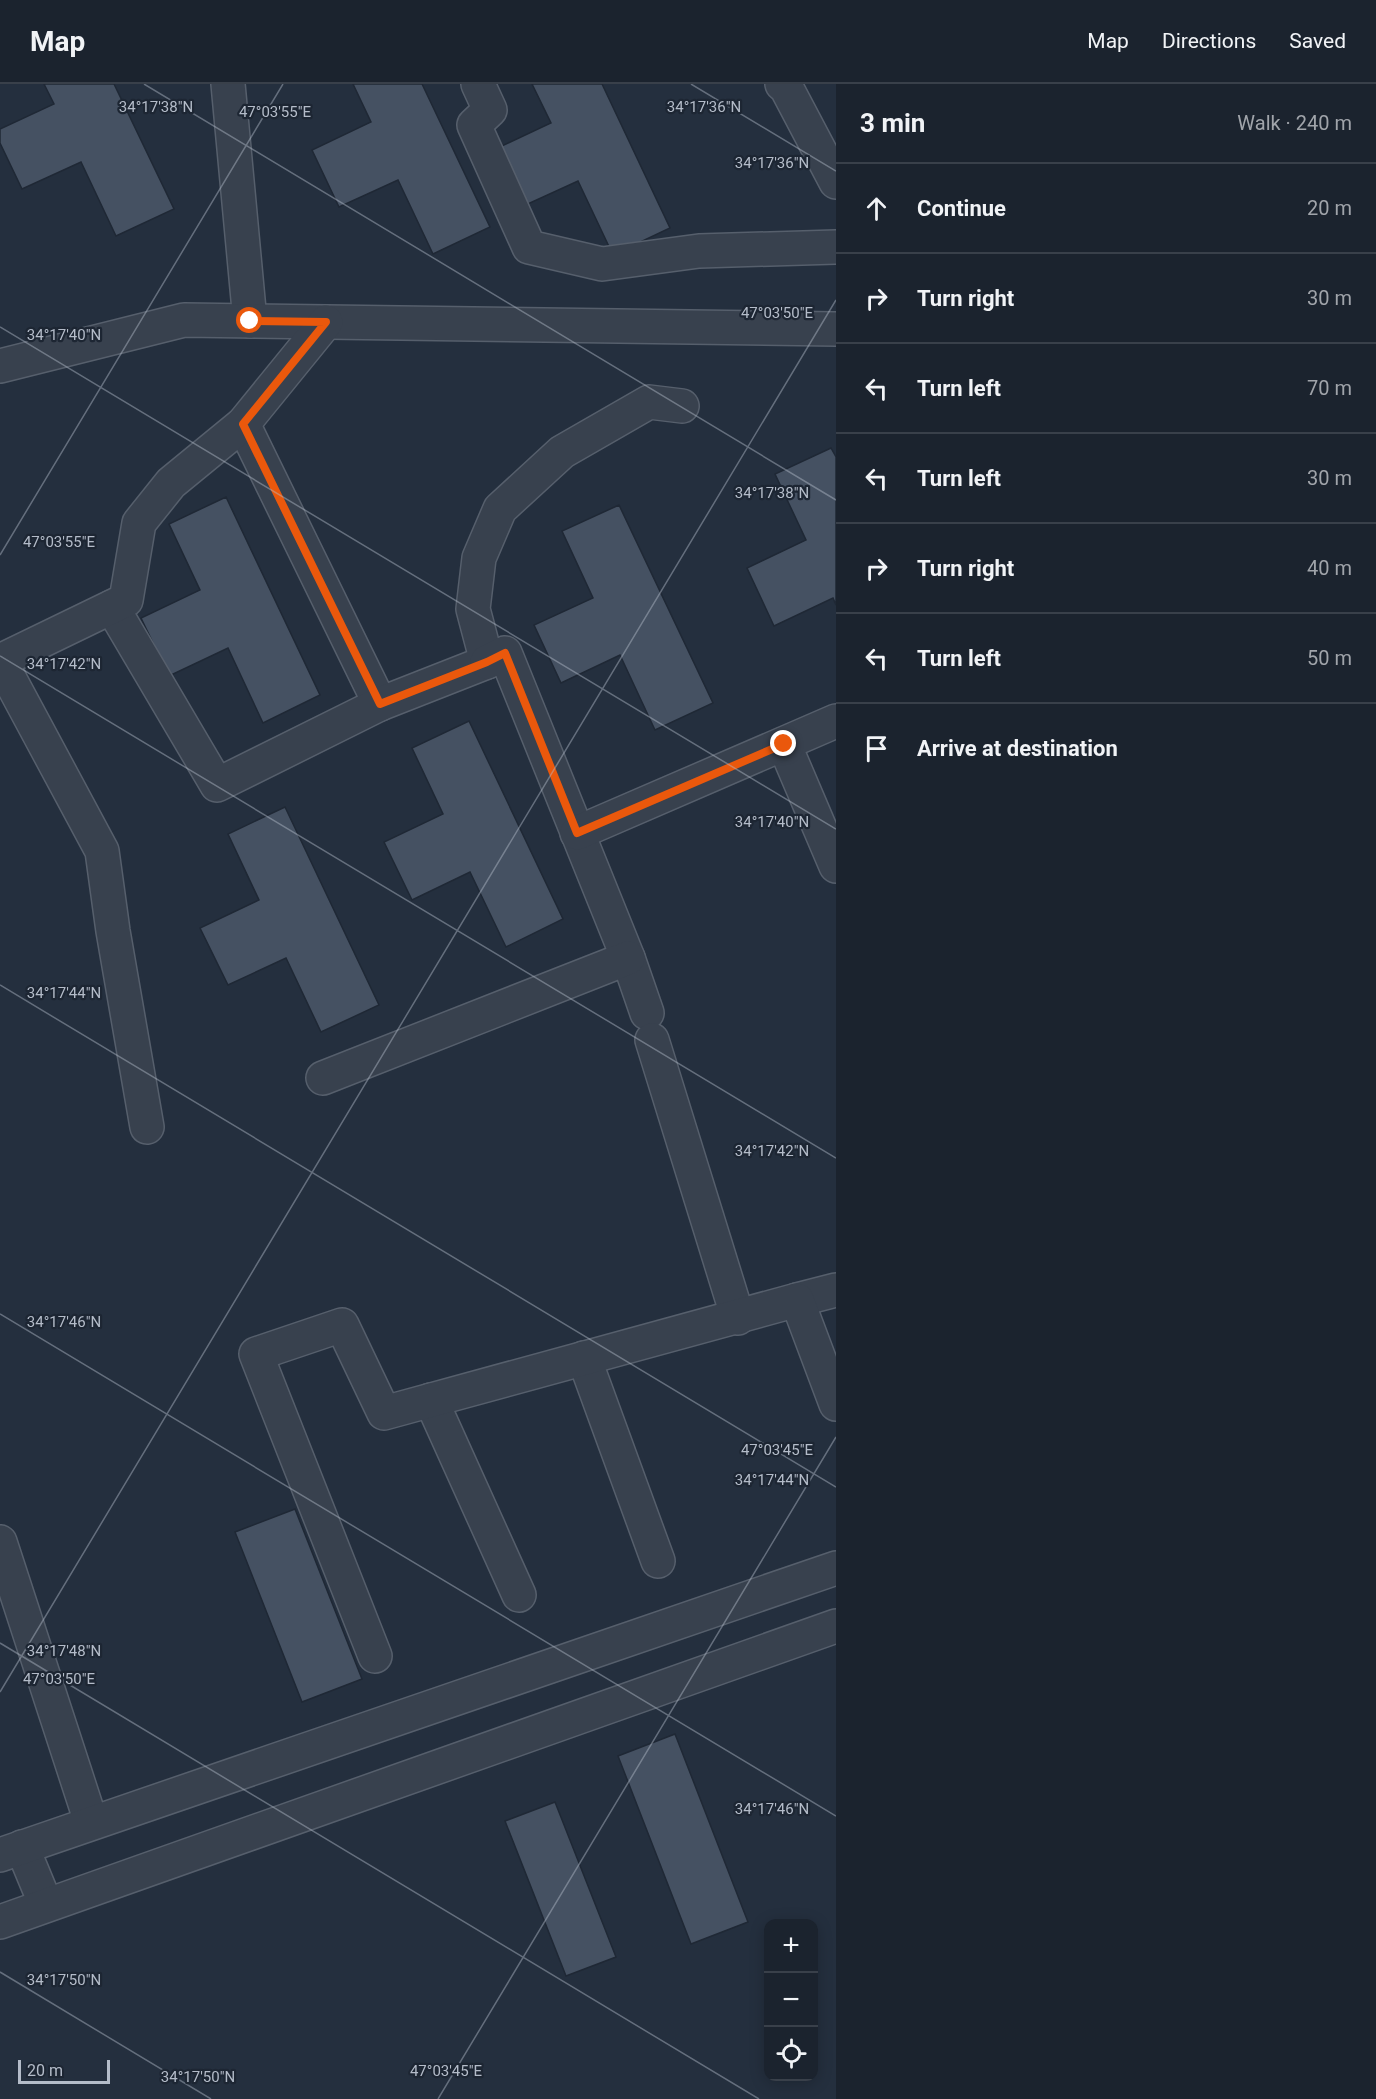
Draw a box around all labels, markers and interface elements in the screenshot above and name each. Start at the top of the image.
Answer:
text: Map [30,25,85,58]
text: Map [1087,29,1129,53]
text: Directions [1162,29,1256,53]
text: Saved [1289,29,1346,53]
text: 34°17'38"N [119,98,193,116]
text: 34°17'36"N [667,98,741,116]
text: 47°03'55"E [239,103,312,121]
text: 3 min [860,108,925,138]
text: Walk · 240 m [1237,111,1352,135]
text: 34°17'36"N [735,154,809,172]
icon: ahead [860,192,893,225]
text: Continue [917,196,1006,221]
text: 20 m [1307,196,1352,220]
icon: right [860,282,893,315]
text: Turn right [917,286,1014,311]
text: 30 m [1307,286,1352,310]
text: 47°03'50"E [741,304,814,322]
route start [236,307,262,333]
text: 34°17'40"N [27,326,101,344]
icon: left [860,372,893,405]
text: Turn left [917,376,1001,401]
text: 70 m [1307,376,1352,400]
icon: left [860,462,893,495]
text: Turn left [917,466,1001,491]
text: 30 m [1307,466,1352,490]
text: 34°17'38"N [735,484,809,502]
text: 47°03'55"E [23,533,96,551]
icon: right [860,552,893,585]
text: Turn right [917,556,1014,581]
text: 40 m [1307,556,1352,580]
icon: left [860,642,893,675]
text: Turn left [917,646,1001,671]
text: 50 m [1307,646,1352,670]
text: 34°17'42"N [27,655,101,673]
route end [770,730,796,756]
icon: arrive [860,732,893,765]
text: Arrive at destination [917,736,1118,761]
text: 34°17'40"N [735,813,809,831]
text: 34°17'44"N [27,984,101,1002]
text: 34°17'42"N [735,1142,809,1160]
text: 34°17'46"N [27,1313,101,1331]
text: 47°03'45"E [741,1441,814,1459]
text: 34°17'44"N [735,1471,809,1489]
text: 34°17'48"N [27,1642,101,1660]
text: 47°03'50"E [23,1670,96,1688]
text: 34°17'46"N [735,1800,809,1818]
map controls [764,1919,818,2081]
button: + [764,1919,818,1973]
text: 34°17'50"N [27,1971,101,1989]
button: − [764,1973,818,2027]
button: locate [764,2027,818,2081]
scale bar [18,2057,110,2084]
text: 20 m [27,2061,63,2080]
text: 47°03'45"E [410,2062,483,2080]
text: 34°17'50"N [161,2068,235,2086]

